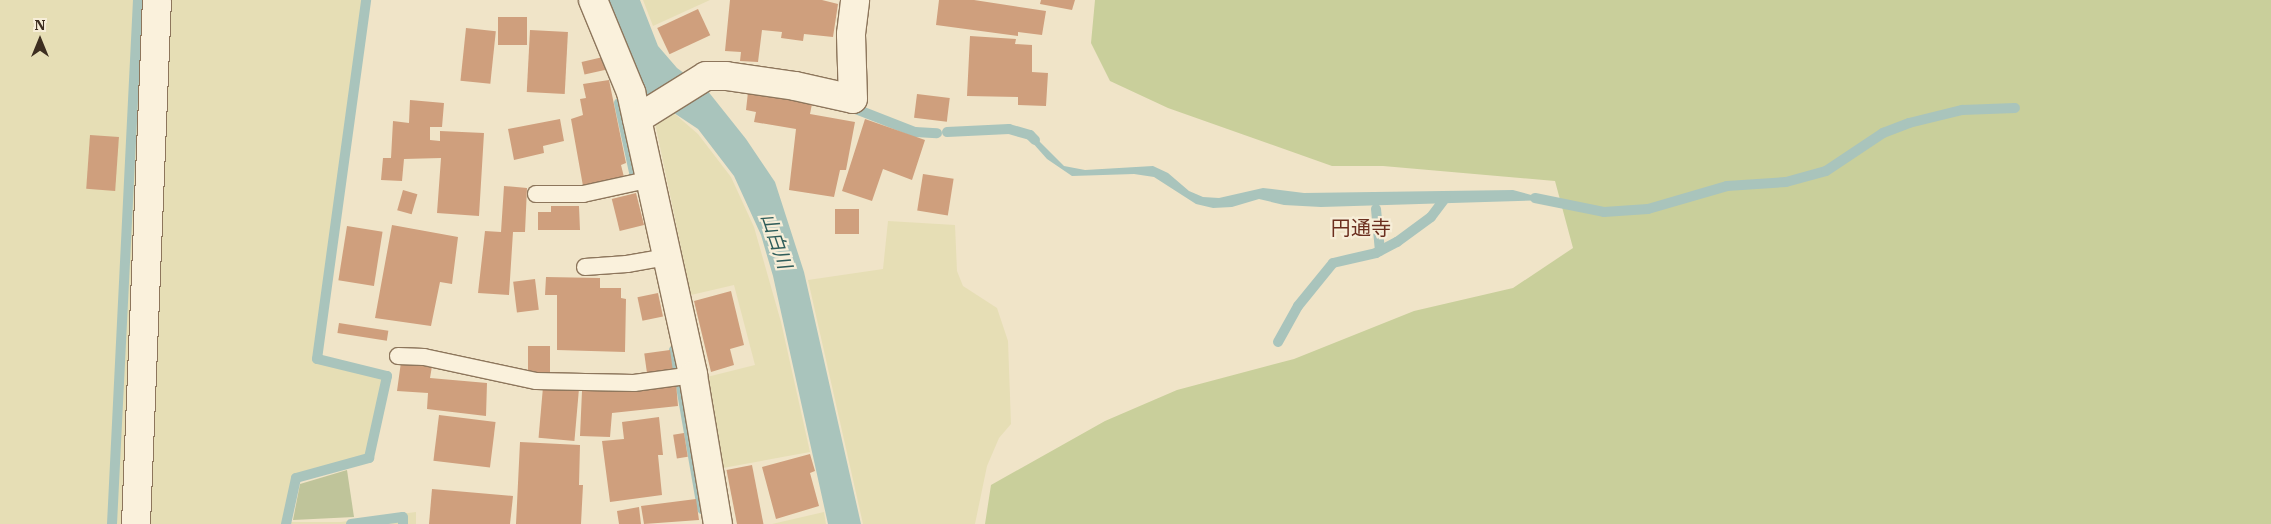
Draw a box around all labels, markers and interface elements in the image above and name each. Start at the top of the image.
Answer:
north arrow [15,15,65,65]
text: N [34,16,46,34]
water label: 山白川 [756,210,796,272]
district label: 円通寺 [1331,215,1391,239]

